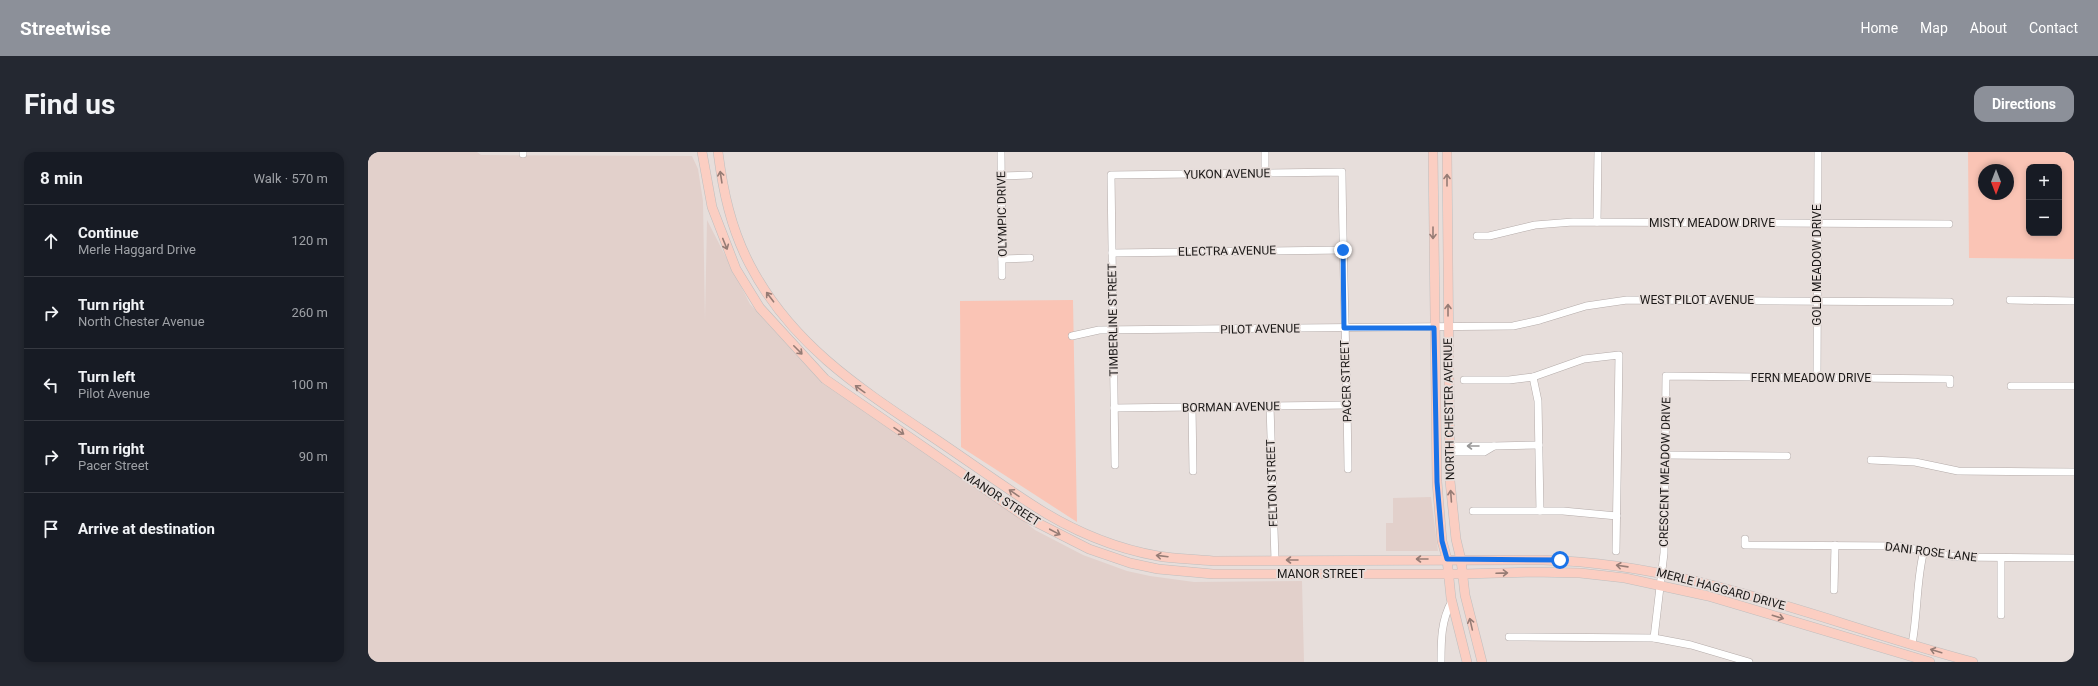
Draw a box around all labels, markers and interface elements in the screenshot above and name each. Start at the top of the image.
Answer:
text: Streetwise [20,17,111,40]
text: Home [1860,20,1898,36]
text: Map [1920,20,1948,36]
text: About [1970,20,2007,36]
text: Contact [2029,20,2078,36]
button: Directions [1974,86,2074,122]
text: Find us [24,88,115,121]
north arrow [1978,164,2014,200]
map controls [2026,164,2062,236]
button: + [2026,164,2062,200]
street label: YUKON AVENUE [1184,166,1271,182]
text: 8 min [40,168,83,188]
text: Walk · 570 m [253,171,328,186]
one-way arrow [717,171,725,184]
street label: OLYMPIC DRIVE [994,171,1010,257]
one-way arrow [1443,174,1451,187]
button: − [2026,200,2062,236]
street label: GOLD MEADOW DRIVE [1810,204,1824,326]
street label: MISTY MEADOW DRIVE [1649,216,1775,230]
text: Continue [78,224,139,242]
one-way arrow [1430,226,1437,239]
icon: ahead [40,230,62,252]
text: 120 m [291,233,328,248]
one-way arrow [722,237,730,249]
route end [1334,241,1352,259]
text: Merle Haggard Drive [78,242,196,257]
street label: ELECTRA AVENUE [1178,243,1276,259]
street label: TIMBERLINE STREET [1105,263,1121,377]
one-way arrow [766,291,774,302]
street label: WEST PILOT AVENUE [1640,293,1754,307]
text: Turn right [78,296,144,314]
icon: right [40,302,62,324]
one-way arrow [1444,304,1452,317]
text: 260 m [291,305,328,320]
text: North Chester Avenue [78,314,205,329]
street label: PILOT AVENUE [1220,321,1300,337]
street label: NORTH CHESTER AVENUE [1441,338,1457,480]
street label: PACER STREET [1338,340,1354,422]
one-way arrow [793,345,802,355]
text: Turn left [78,368,135,386]
street label: FERN MEADOW DRIVE [1751,371,1871,385]
icon: left [40,374,62,396]
text: 100 m [291,377,328,392]
one-way arrow [855,385,866,393]
text: Pilot Avenue [78,386,150,401]
street label: CRESCENT MEADOW DRIVE [1657,397,1673,547]
street label: BORMAN AVENUE [1182,399,1280,415]
one-way arrow [893,427,904,435]
street label: FELTON STREET [1263,439,1281,527]
text: Turn right [78,440,144,458]
one-way arrow [1467,442,1480,450]
icon: right [40,446,62,468]
text: 90 m [299,449,328,464]
text: Pacer Street [78,458,149,473]
street label: MANOR STREET [961,469,1043,529]
one-way arrow [1009,489,1020,497]
one-way arrow [1448,490,1455,503]
icon: arrive [40,518,62,540]
text: Arrive at destination [78,520,215,538]
one-way arrow [1049,529,1061,536]
street label: DANI ROSE LANE [1884,539,1978,565]
route start [1551,551,1569,569]
one-way arrow [1156,552,1169,560]
one-way arrow [1416,555,1429,563]
one-way arrow [1286,556,1299,564]
one-way arrow [1616,562,1629,570]
street label: MERLE HAGGARD DRIVE [1655,565,1787,613]
street label: MANOR STREET [1277,567,1365,581]
one-way arrow [1495,569,1508,577]
one-way arrow [1771,614,1784,621]
one-way arrow [1467,618,1475,631]
one-way arrow [1930,647,1943,654]

